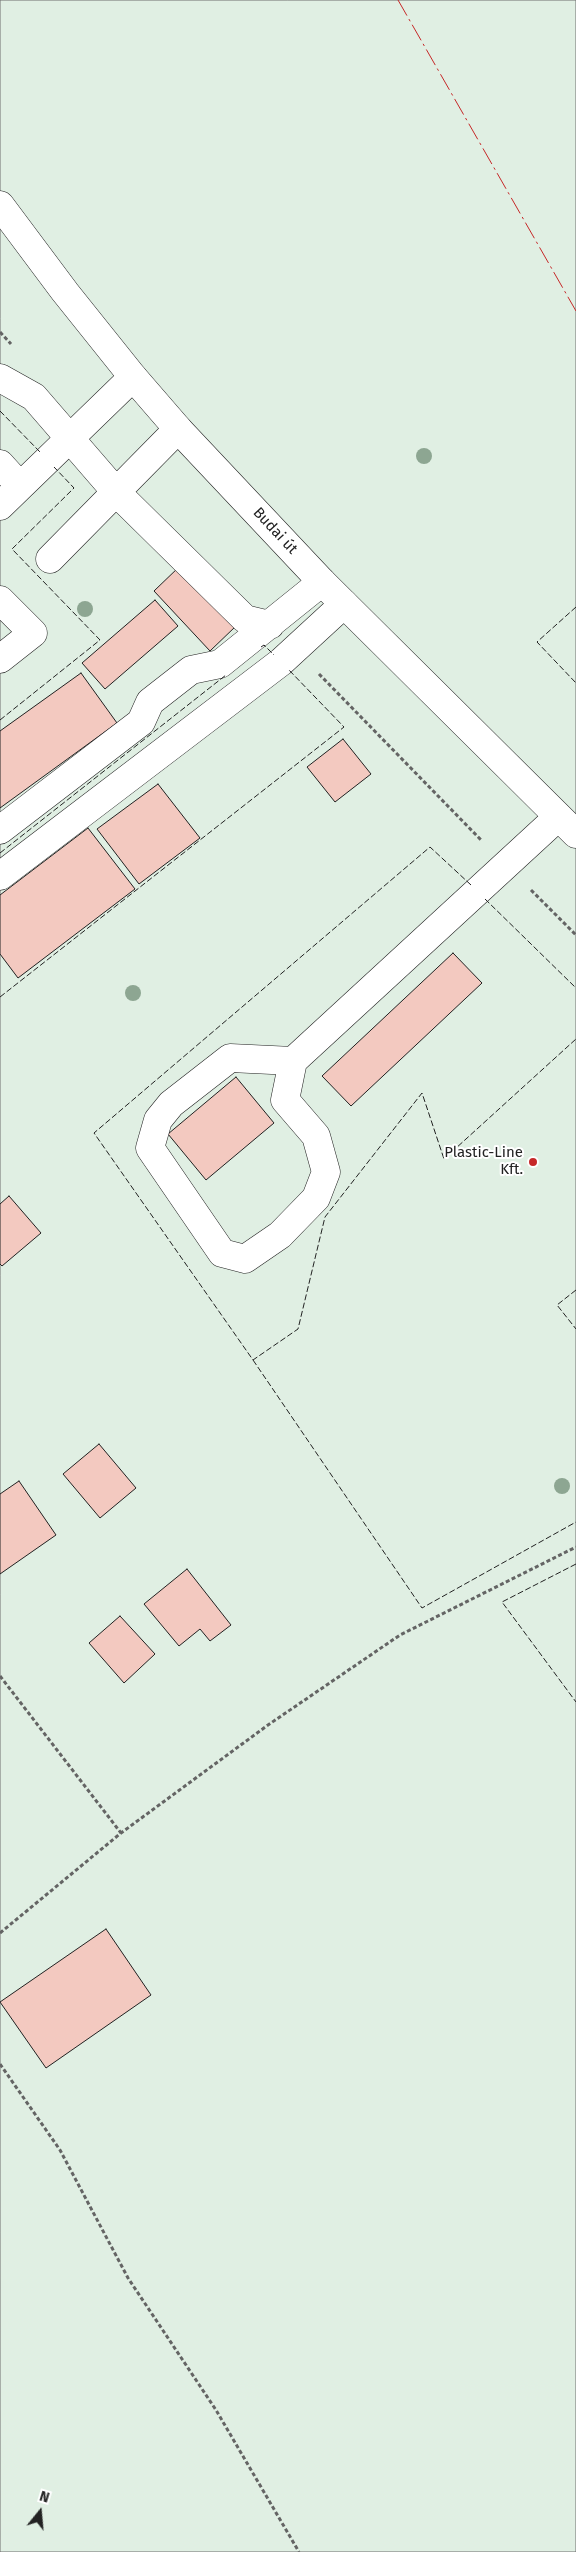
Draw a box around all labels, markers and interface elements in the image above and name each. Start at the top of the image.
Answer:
street label: Budai út [249,504,301,558]
place label: Plastic-Line Kft. [444,1144,523,1179]
marker: Plastic-Line Kft. [527,1156,539,1168]
north arrow [15,2487,65,2537]
text: N [38,2488,51,2507]

